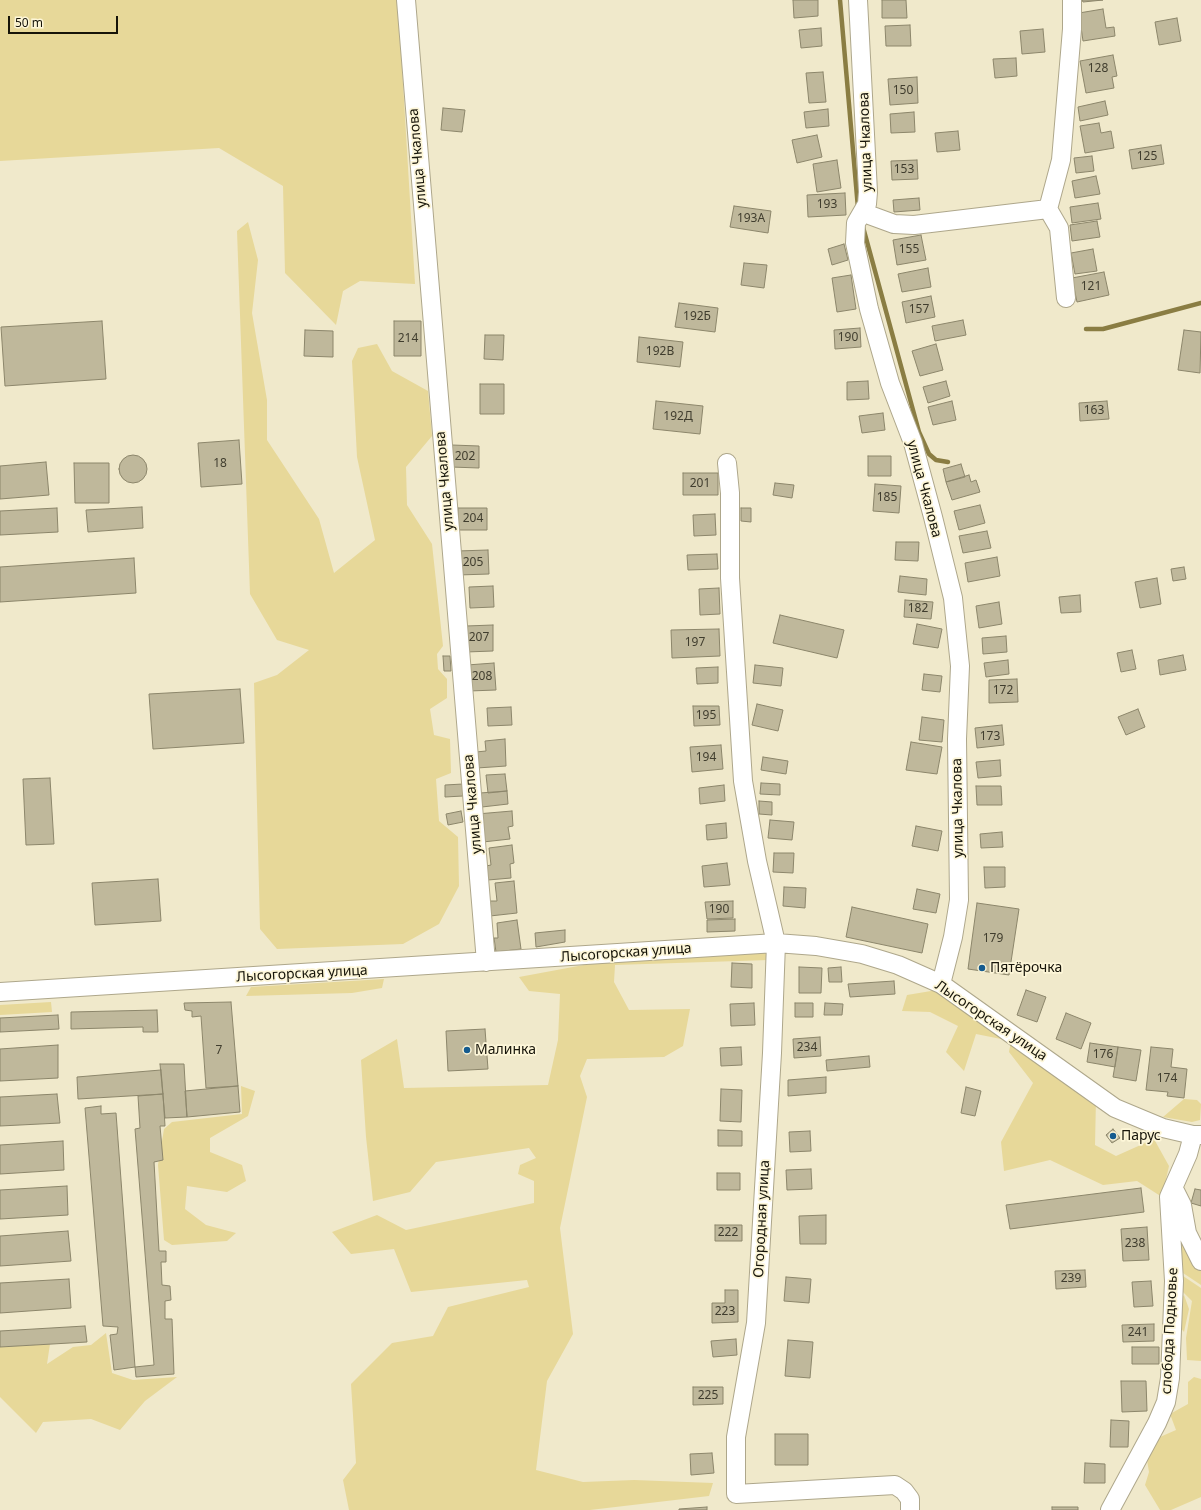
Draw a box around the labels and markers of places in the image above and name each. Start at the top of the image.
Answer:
place label: Пятёрочка [990,960,1062,976]
marker: Пятёрочка [977,963,987,973]
place label: Малинка [475,1042,536,1058]
marker: Малинка [462,1045,472,1055]
place label: Парус [1121,1128,1161,1144]
marker: Парус [1108,1131,1118,1141]

